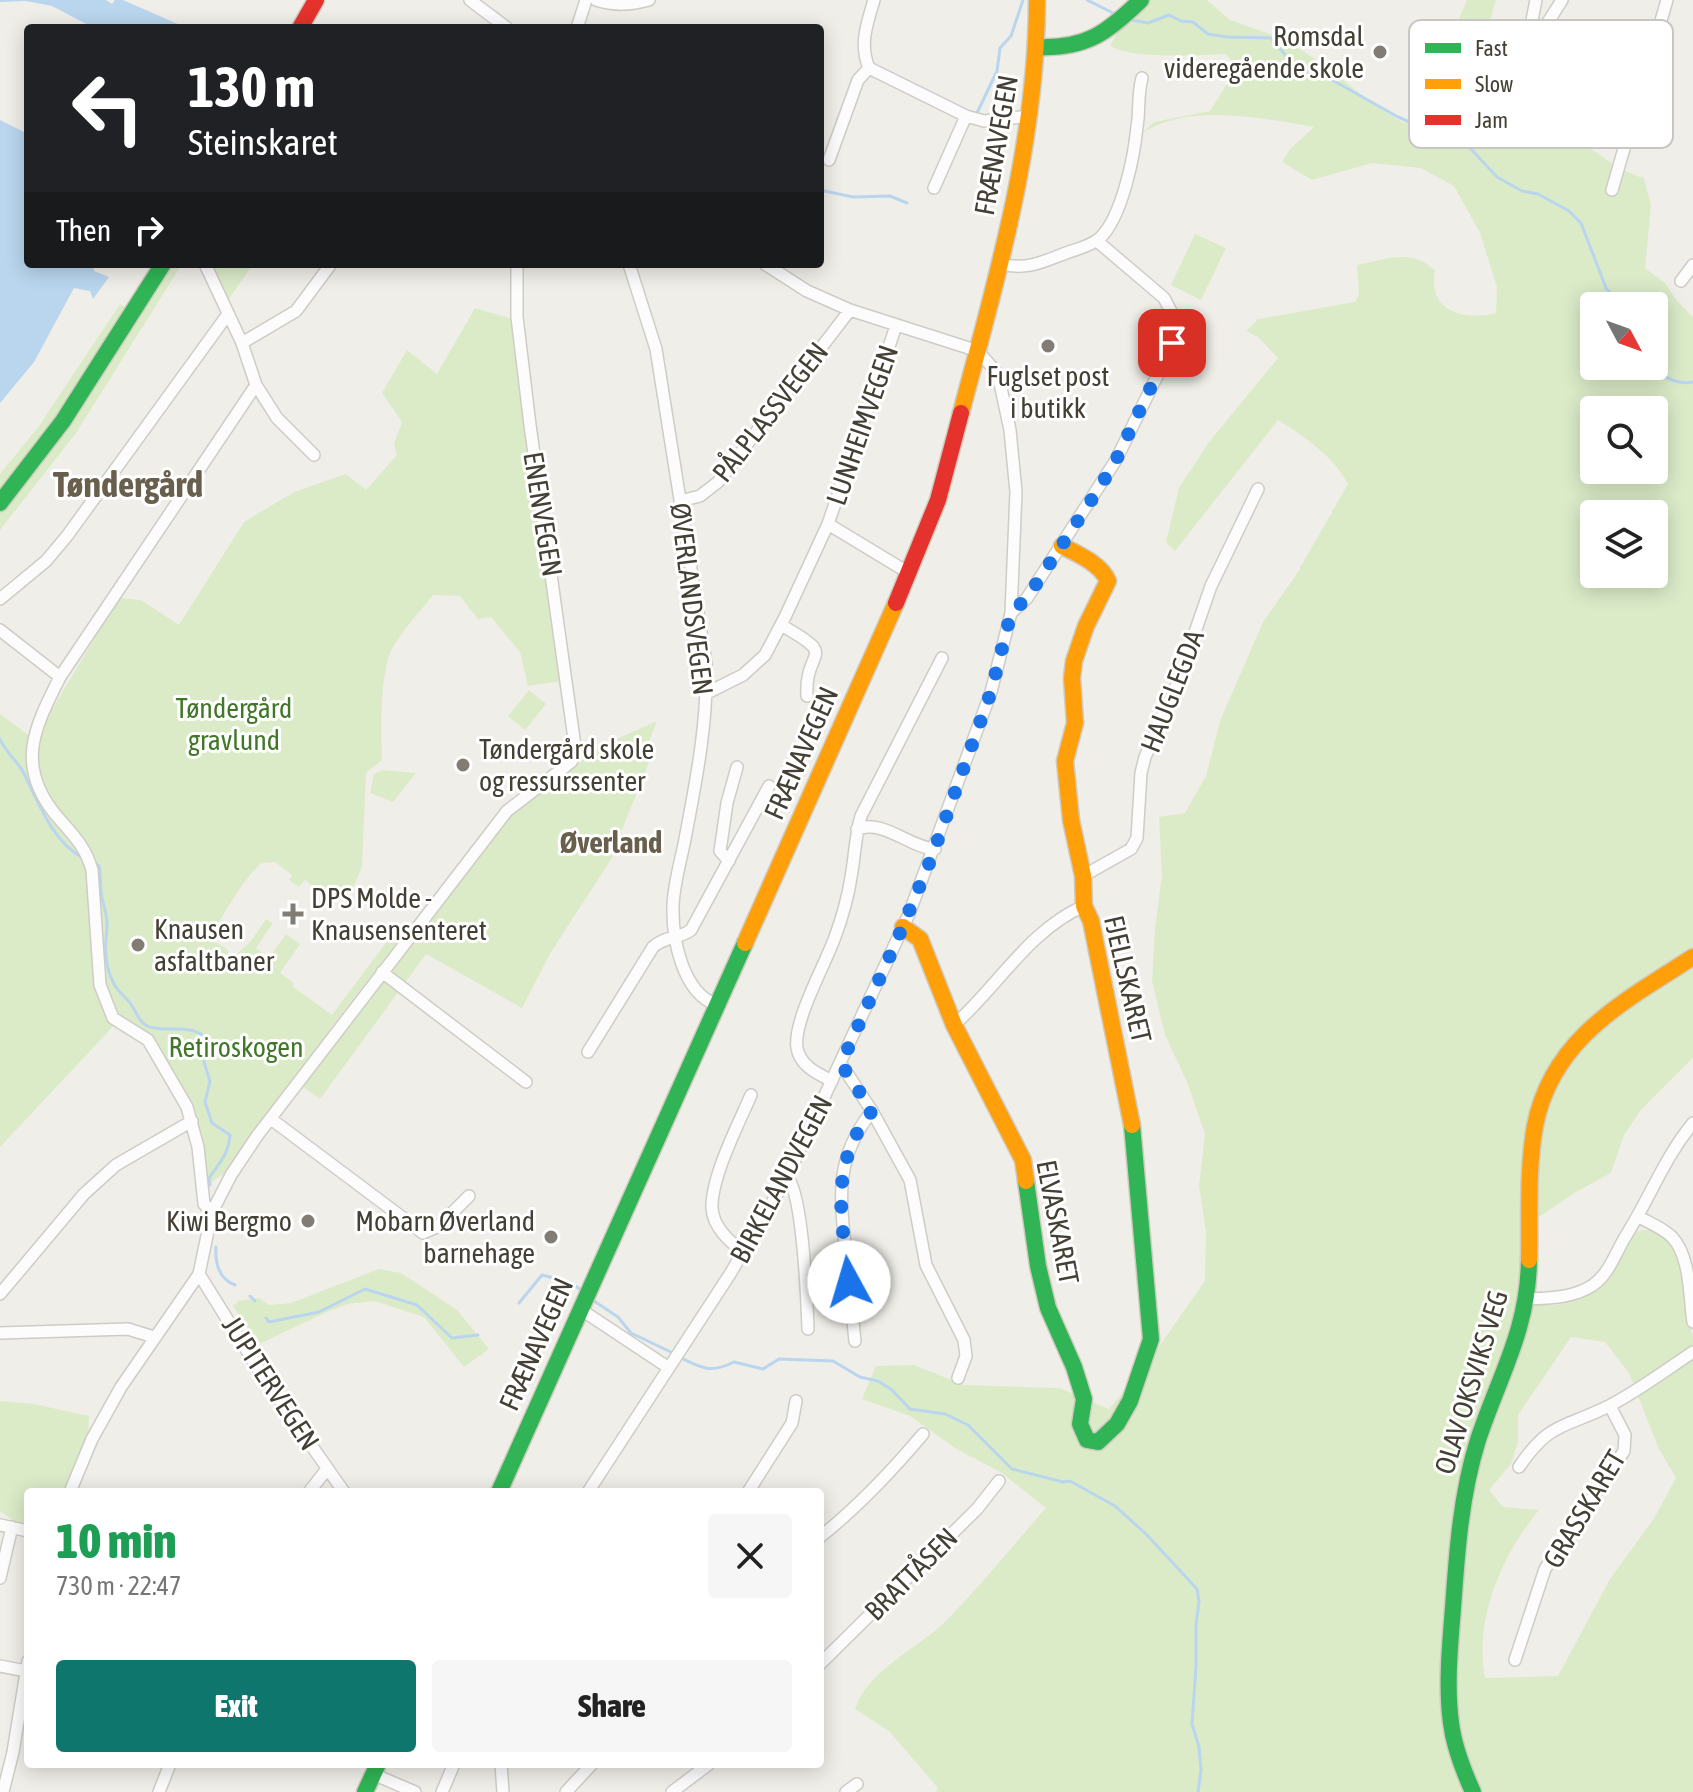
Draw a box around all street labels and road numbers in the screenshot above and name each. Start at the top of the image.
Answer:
street label: FRÆNAVEGEN [968,73,1024,217]
street label: PÅLPLASSVEGEN [705,335,834,488]
street label: LUNHEIMVEGEN [820,341,904,509]
street label: ENENVEGEN [517,449,569,579]
street label: ØVERLANDSVEGEN [664,501,720,697]
street label: HAUGLEGDA [1134,625,1210,757]
street label: FRÆNAVEGEN [758,682,844,824]
street label: FJELLSKARET [1098,912,1158,1046]
street label: BIRKELANDVEGEN [723,1090,839,1268]
street label: ELVASKARET [1030,1157,1086,1287]
street label: FRÆNAVEGEN [493,1273,579,1415]
street label: OLAV OKSVIKS VEG [1428,1286,1514,1478]
street label: JUPITERVEGEN [216,1310,326,1456]
street label: GRASSKARET [1536,1444,1632,1574]
street label: BRATTÅSEN [858,1521,964,1627]

